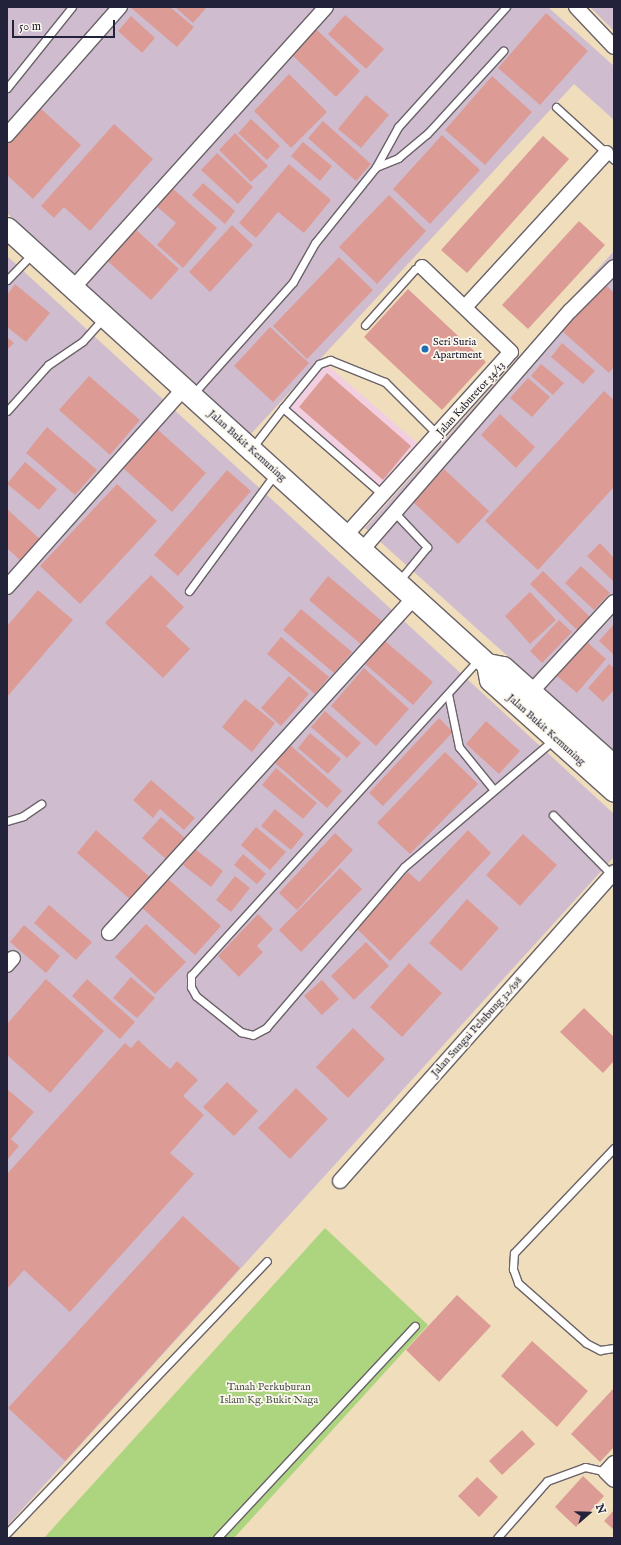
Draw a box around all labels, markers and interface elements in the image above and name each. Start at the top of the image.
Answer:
scale bar [14,12,117,38]
text: 50 m [19,19,41,34]
place label: Seri Suria Apartment [433,336,482,362]
marker: Seri Suria Apartment [420,344,430,354]
street label: Jalan Kaburetor 34/13 [434,359,508,439]
street label: Jalan Bukit Kemuning [205,407,289,485]
street label: Jalan Bukit Kemuning [504,691,588,769]
street label: Jalan Sungai Pelubung 32/198 [429,974,525,1080]
park label: Tanah Perkuburan Islam Kg. Bukit Naga [220,1381,318,1407]
north arrow [569,1493,609,1533]
text: N [592,1502,608,1516]

